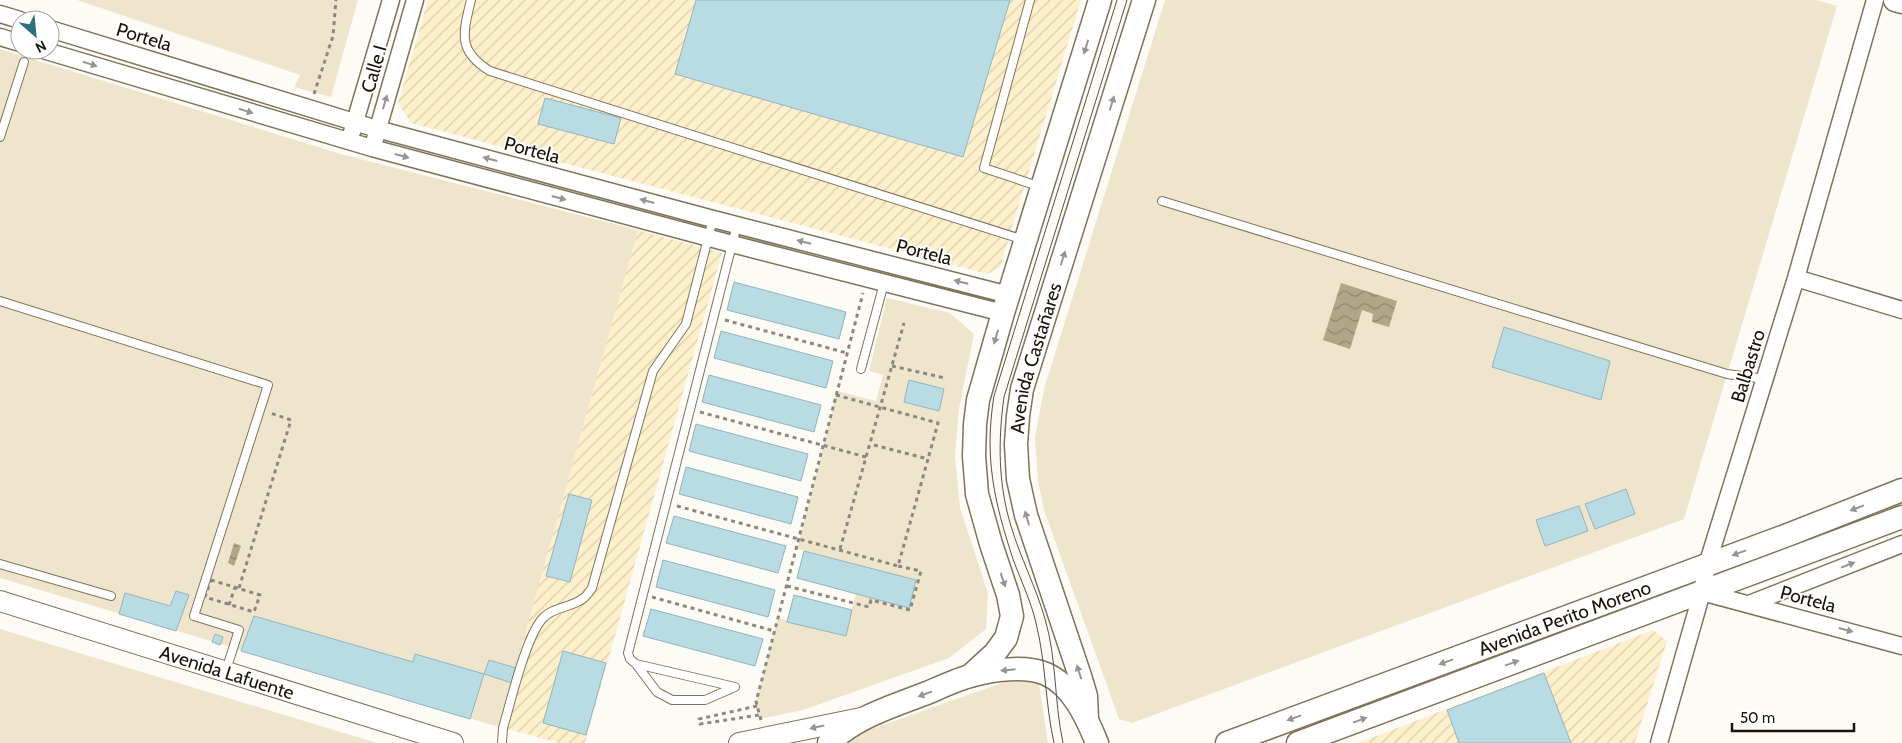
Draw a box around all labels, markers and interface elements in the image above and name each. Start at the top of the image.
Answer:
north arrow [10,10,60,60]
street label: Portela [114,18,174,56]
text: N [32,36,49,57]
one-way arrow [1081,39,1089,54]
street label: Calle I [356,42,392,96]
one-way arrow [83,60,98,68]
one-way arrow [382,94,390,109]
one-way arrow [1108,95,1116,110]
one-way arrow [238,107,253,115]
street label: Portela [502,132,562,168]
one-way arrow [394,152,409,160]
one-way arrow [482,155,497,163]
one-way arrow [551,194,566,202]
one-way arrow [639,197,654,205]
street label: Portela [894,234,954,270]
one-way arrow [797,238,812,246]
one-way arrow [1060,250,1068,265]
one-way arrow [954,278,969,286]
street label: Avenida Castañares [1005,280,1066,434]
street label: Balbastro [1726,327,1770,405]
one-way arrow [991,330,999,345]
one-way arrow [1849,505,1864,512]
one-way arrow [1023,510,1031,525]
one-way arrow [1731,549,1746,557]
one-way arrow [1841,561,1856,569]
one-way arrow [1000,573,1007,588]
street label: Avenida Perito Moreno [1475,575,1654,660]
street label: Portela [1778,581,1838,617]
one-way arrow [1838,627,1853,635]
street label: Avenida Lafuente [157,640,297,704]
one-way arrow [1439,659,1454,666]
one-way arrow [1505,659,1520,667]
one-way arrow [1074,664,1082,679]
one-way arrow [1000,667,1016,675]
one-way arrow [917,691,932,698]
scale bar [1732,700,1854,732]
text: 50 m [1740,709,1775,727]
one-way arrow [1286,714,1301,722]
one-way arrow [1353,716,1368,724]
one-way arrow [810,723,825,731]

